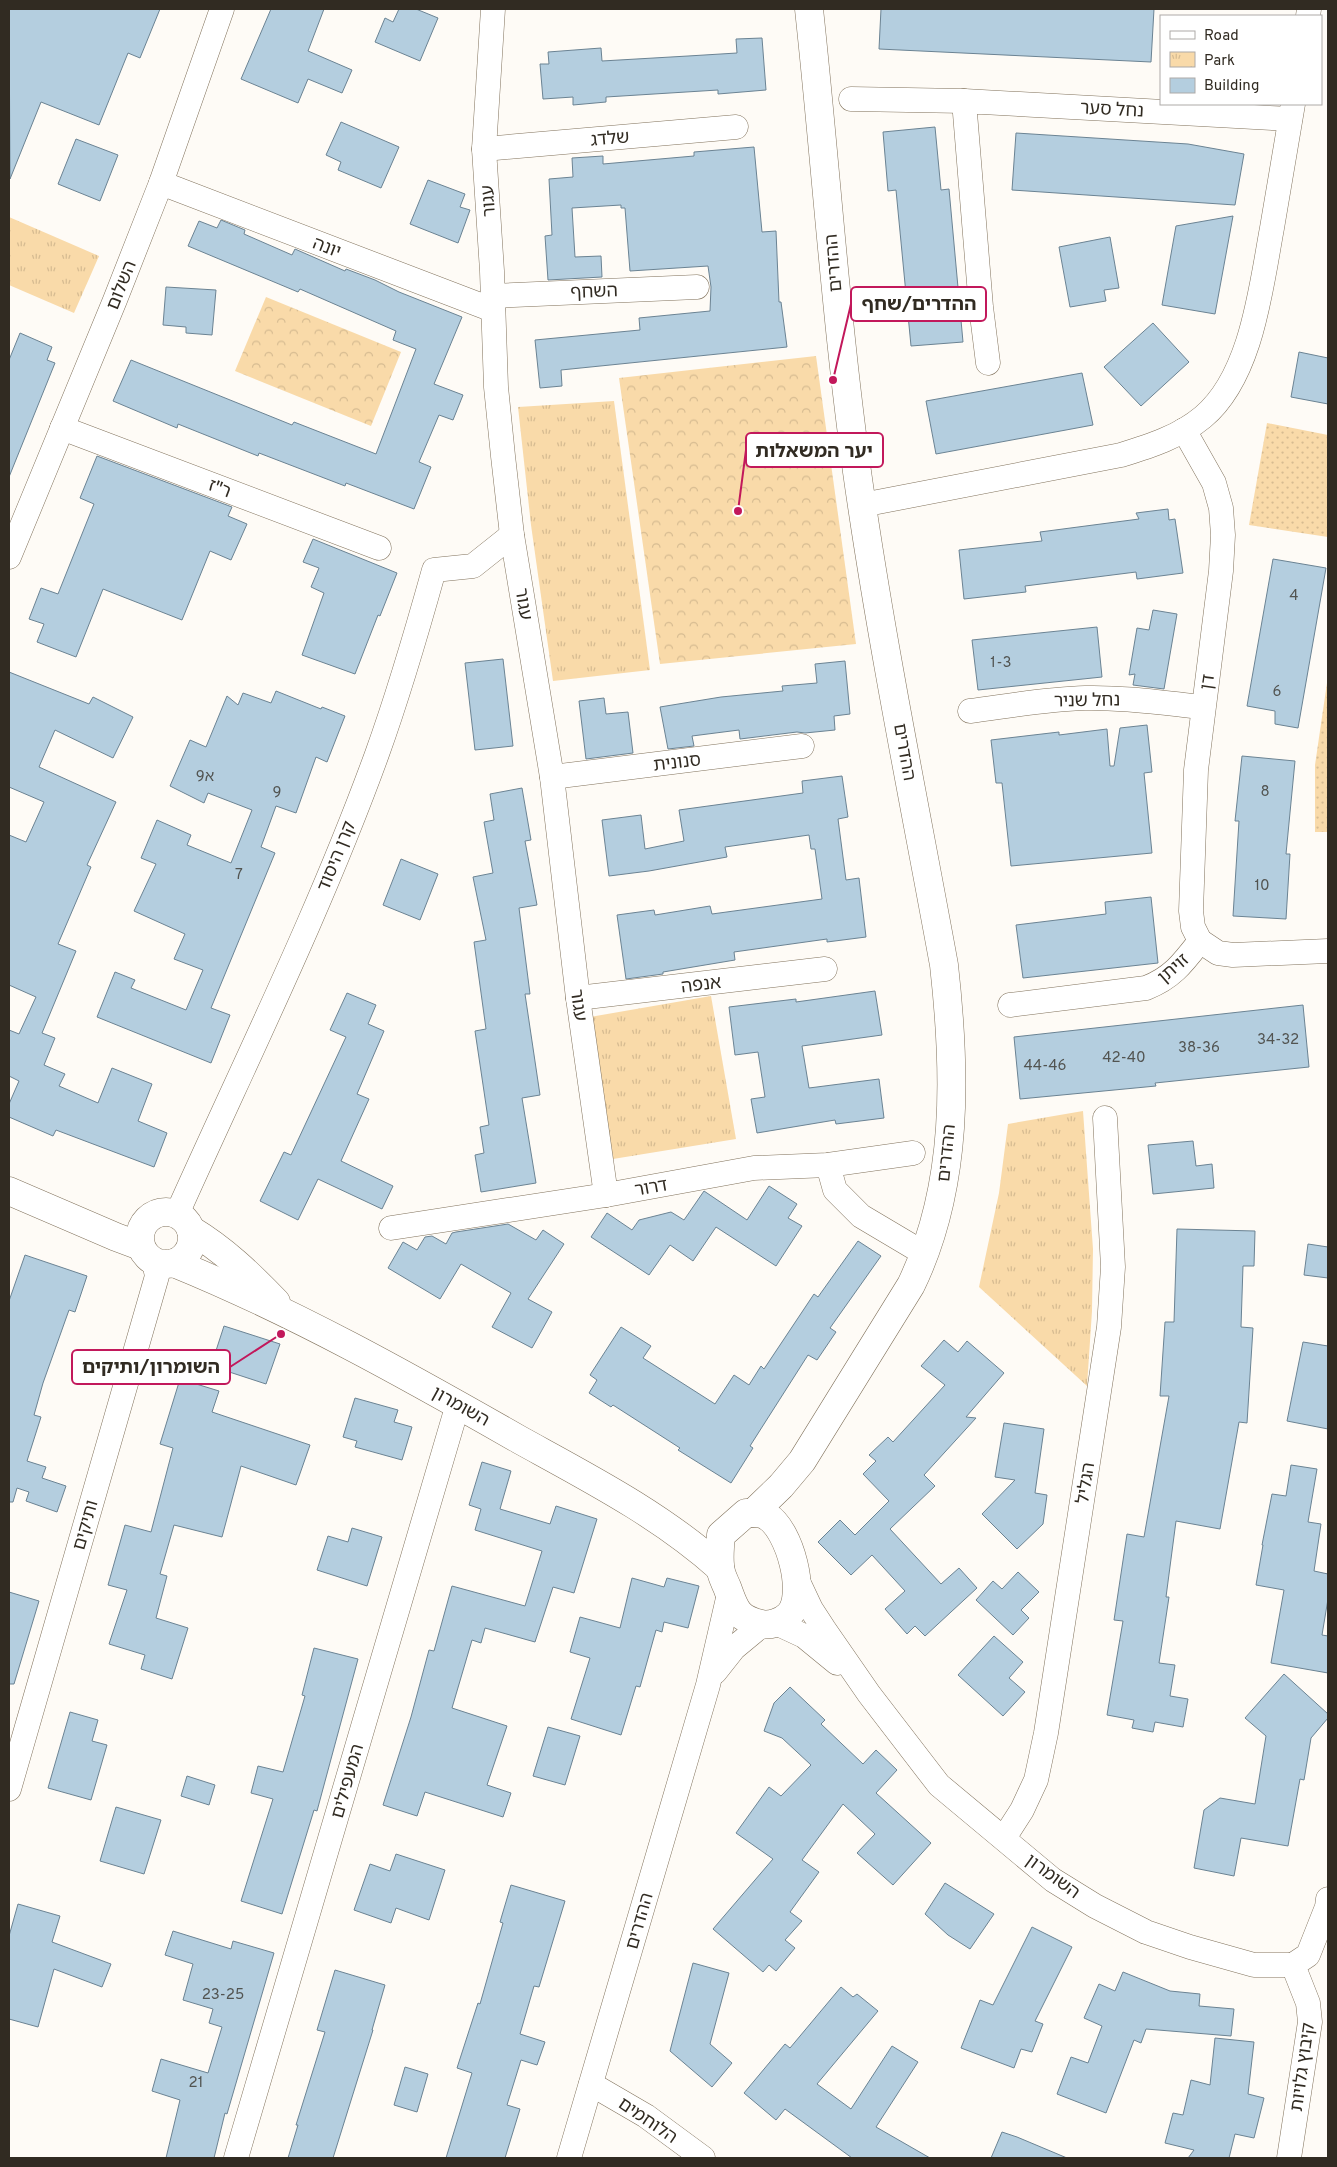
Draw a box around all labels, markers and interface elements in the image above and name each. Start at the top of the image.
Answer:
legend [1160,15,1322,105]
text: Road [1204,27,1239,46]
text: Park [1204,52,1235,71]
text: Building [1204,77,1259,96]
street label: נחל סער [1079,97,1144,124]
street label: שלדג [590,126,631,153]
street label: עגור [477,184,502,218]
street label: יונה [309,232,344,264]
street label: ההדרים [821,233,848,293]
street label: השלום [102,257,143,314]
street label: השחף [570,280,618,305]
callout: ההדרים/שחף [851,287,986,321]
text: ההדרים/שחף [862,293,976,317]
callout: יער המשאלות [746,433,883,467]
text: יער המשאלות [755,440,873,464]
street label: ר"ז [205,475,234,504]
street label: עגור [509,587,536,622]
house number: 4 [1289,587,1299,606]
house number: 1-3 [990,654,1012,673]
street label: דן [1196,673,1221,692]
house number: 6 [1273,683,1282,702]
street label: נחל שניר [1054,689,1120,714]
street label: ההדרים [887,722,920,783]
street label: סנונית [652,749,702,778]
house number: 9א [196,768,214,787]
house number: 8 [1260,783,1270,802]
house number: 9 [273,784,281,803]
street label: קרן היסוד [313,818,362,895]
house number: 7 [235,866,243,885]
house number: 10 [1254,877,1270,896]
street label: זויתן [1153,949,1195,989]
street label: אנפה [680,972,723,999]
street label: עגור [564,988,591,1023]
house number: 34-32 [1257,1031,1299,1050]
house number: 38-36 [1178,1039,1220,1058]
house number: 42-40 [1102,1049,1146,1068]
house number: 44-46 [1024,1057,1066,1076]
street label: ההדרים [933,1123,962,1183]
street label: דרור [633,1174,670,1203]
callout: השומרון/ותיקים [72,1350,230,1384]
text: השומרון/ותיקים [82,1356,220,1380]
street label: השומרון [427,1382,493,1433]
street label: הגליל [1072,1461,1101,1506]
street label: ותיקים [68,1498,105,1553]
street label: המעפילים [327,1741,370,1821]
street label: השומרון [1020,1850,1084,1905]
street label: ההדרים [621,1890,660,1953]
house number: 23-25 [202,1986,244,2005]
street label: קיבוץ גלויות [1286,2021,1321,2113]
house number: 21 [189,2074,203,2093]
street label: הלוחמים [613,2093,681,2150]

